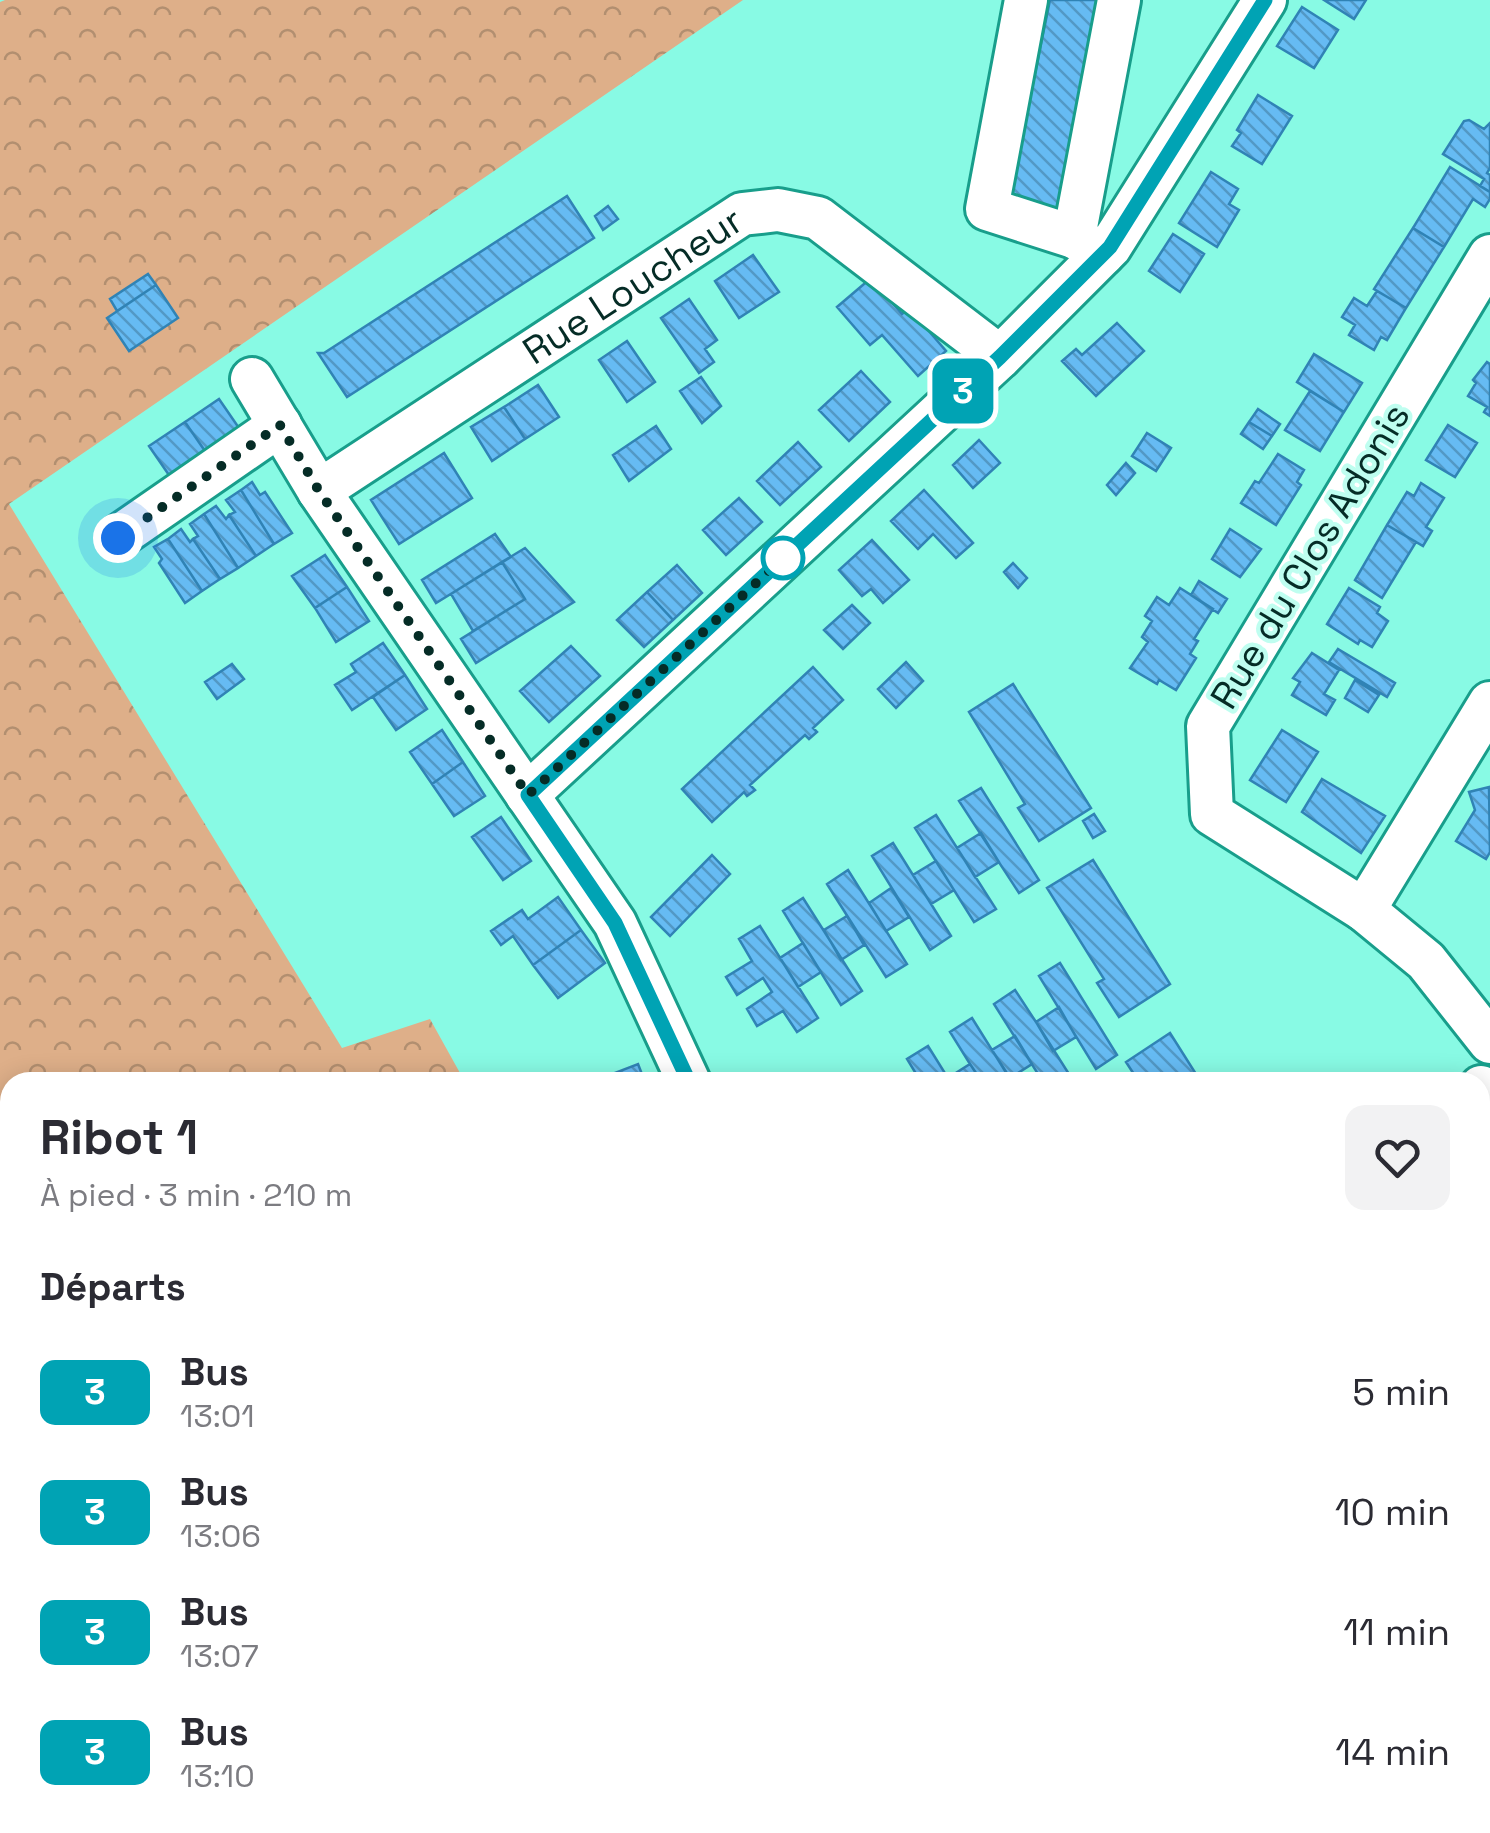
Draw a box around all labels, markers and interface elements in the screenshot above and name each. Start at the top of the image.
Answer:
street label: Rue Loucheur [514,196,752,375]
line badge: 3 [930,358,996,424]
text: 3 [952,369,974,413]
street label: Rue du Clos Adonis [1200,394,1420,718]
your location [93,513,143,563]
unlabelled marker [762,537,804,579]
button: heart [1345,1105,1450,1210]
text: Ribot 1 [40,1107,198,1168]
text: À pied · 3 min · 210 m [40,1175,352,1215]
text: Départs [40,1263,186,1311]
text: Bus [180,1348,249,1396]
text: 5 min [1352,1368,1450,1416]
text: 3 [84,1370,106,1414]
text: 13:01 [180,1396,255,1436]
text: Bus [180,1468,249,1516]
text: 10 min [1335,1488,1450,1536]
text: 3 [84,1490,106,1534]
text: 13:06 [180,1516,261,1556]
text: Bus [180,1588,249,1636]
text: 11 min [1343,1608,1450,1656]
text: 3 [84,1610,106,1654]
text: 13:07 [180,1636,259,1676]
text: Bus [180,1708,249,1756]
text: 14 min [1335,1728,1450,1776]
text: 3 [84,1730,106,1774]
text: 13:10 [180,1756,255,1796]

